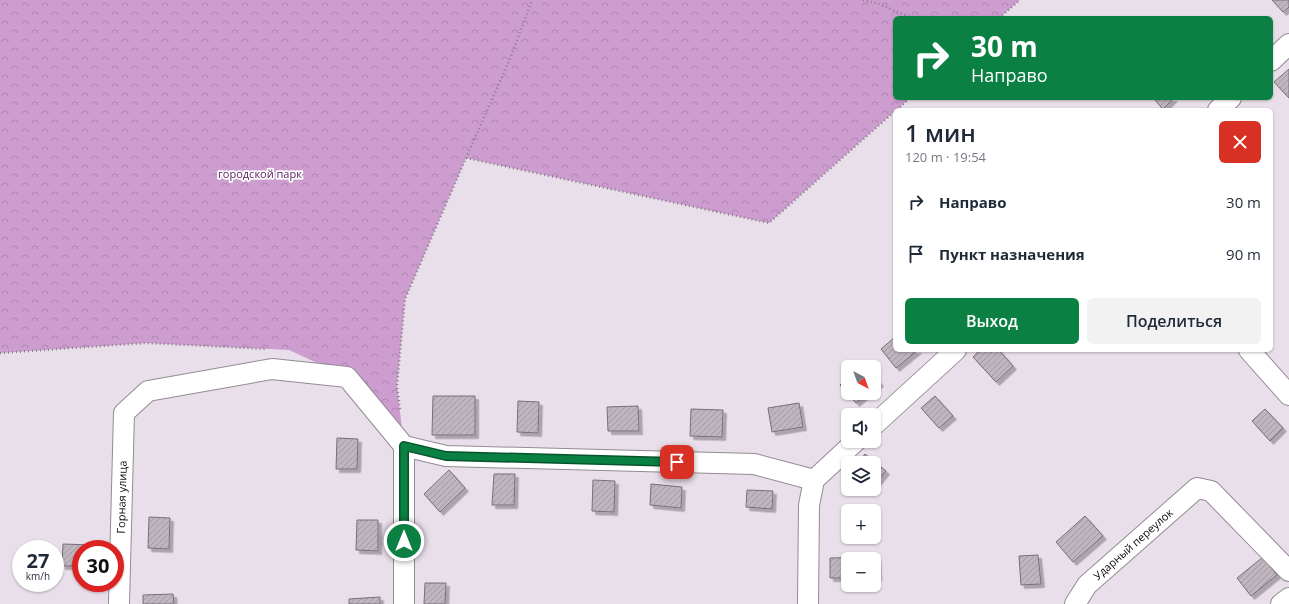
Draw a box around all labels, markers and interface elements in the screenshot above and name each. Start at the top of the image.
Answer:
text: 30 m [971,27,1038,65]
icon: right [905,32,957,84]
text: Направо [971,63,1048,87]
text: 1 мин [905,116,976,149]
button: close [1219,121,1261,163]
text: 120 m · 19:54 [905,148,986,166]
park label: городской парк [218,166,302,181]
icon: right [905,191,927,213]
text: Направо [939,192,1007,212]
text: 30 m [1226,192,1261,212]
icon: arrive [905,243,927,265]
text: Пункт назначения [939,244,1085,264]
text: 90 m [1226,244,1261,264]
button: Выход [905,298,1079,344]
button: Поделиться [1087,298,1261,344]
north arrow [841,360,881,400]
map controls [841,360,881,592]
button: sound [841,408,881,448]
pin [660,445,694,479]
icon: arrive [666,451,688,473]
button: layers [841,456,881,496]
street label: Горная улица [113,460,130,534]
button: + [841,504,881,544]
street label: Ударный переулок [1090,505,1176,583]
position arrow [383,520,425,562]
speed limit sign: 30 [72,540,124,592]
text: 27 [27,547,49,574]
button: − [841,552,881,592]
text: km/h [26,569,50,583]

